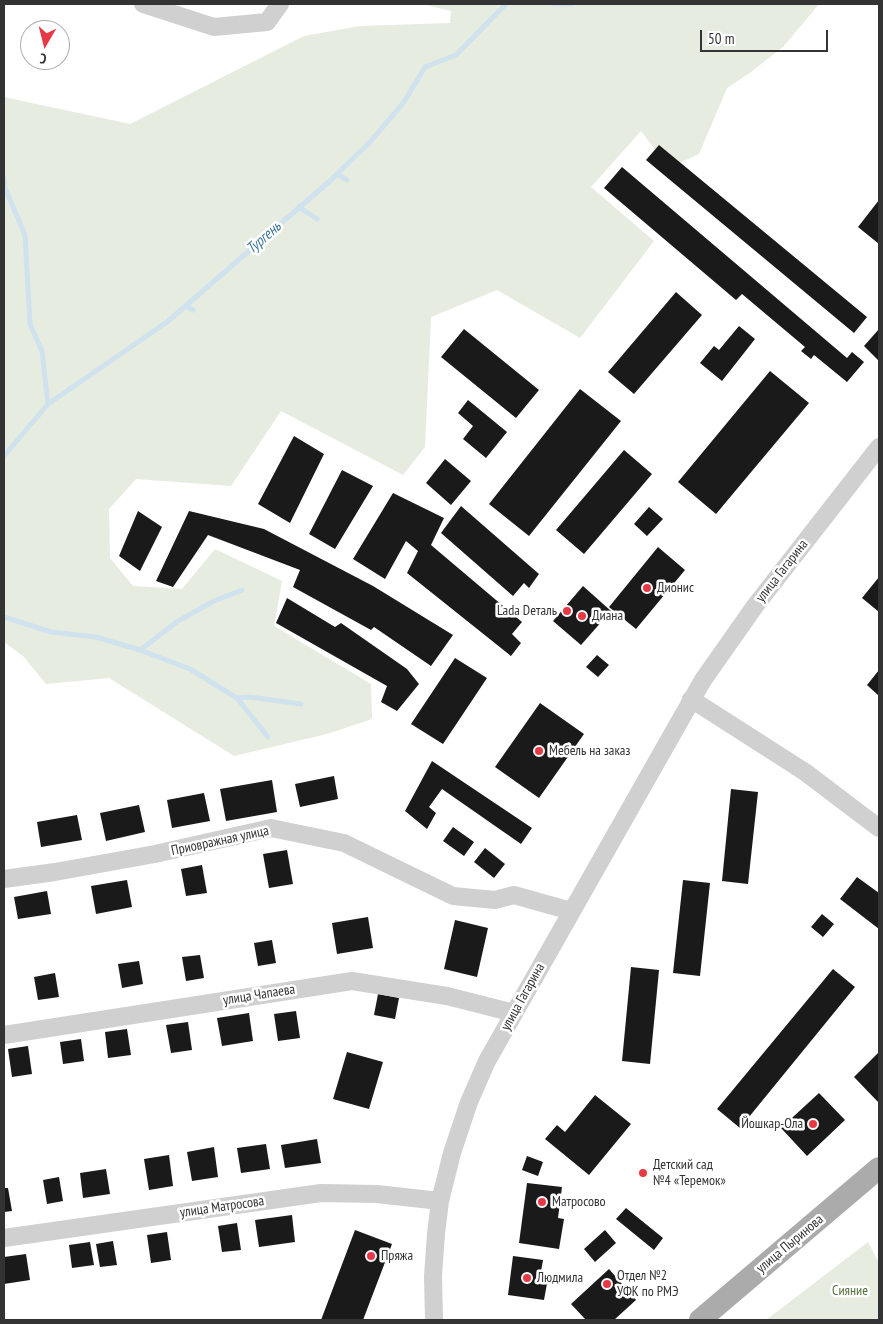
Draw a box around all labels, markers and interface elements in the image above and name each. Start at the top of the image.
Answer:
north arrow [20,20,70,70]
scale bar [703,20,830,52]
text: 50 m [708,29,734,48]
text: С [39,50,47,68]
water label: Тургень [243,218,285,258]
street label: улица Гагарина [752,536,812,606]
place label: Дионис [657,580,694,596]
marker: Дионис [641,582,653,594]
place label: Lada Dеталь [497,603,557,619]
marker: Lada Dеталь [561,605,573,617]
place label: Диана [592,608,623,624]
marker: Диана [576,610,588,622]
place label: Мебель на заказ [549,743,630,759]
marker: Мебель на заказ [533,745,545,757]
street label: Приовражная улица [170,822,270,860]
street label: улица Гагарина [498,960,548,1034]
street label: улица Чапаева [222,981,296,1009]
place label: Йошкар-Ола [741,1116,803,1132]
marker: Йошкар-Ола [807,1118,819,1130]
place label: Детский сад №4 «Теремок» [653,1157,726,1190]
marker: Детский сад №4 «Теремок» [637,1167,649,1179]
street label: улица Матросова [179,1193,265,1221]
place label: Матросово [552,1194,606,1210]
marker: Матросово [536,1196,548,1208]
street label: улица Пыринова [753,1211,827,1277]
place label: Пряжа [381,1248,413,1264]
marker: Пряжа [365,1250,377,1262]
place label: Отдел №2 УФК по РМЭ [617,1268,678,1300]
place label: Людмила [537,1270,583,1286]
marker: Людмила [521,1272,533,1284]
marker: Отдел №2 УФК по РМЭ [601,1278,613,1290]
park label: Сияние [832,1283,868,1299]

